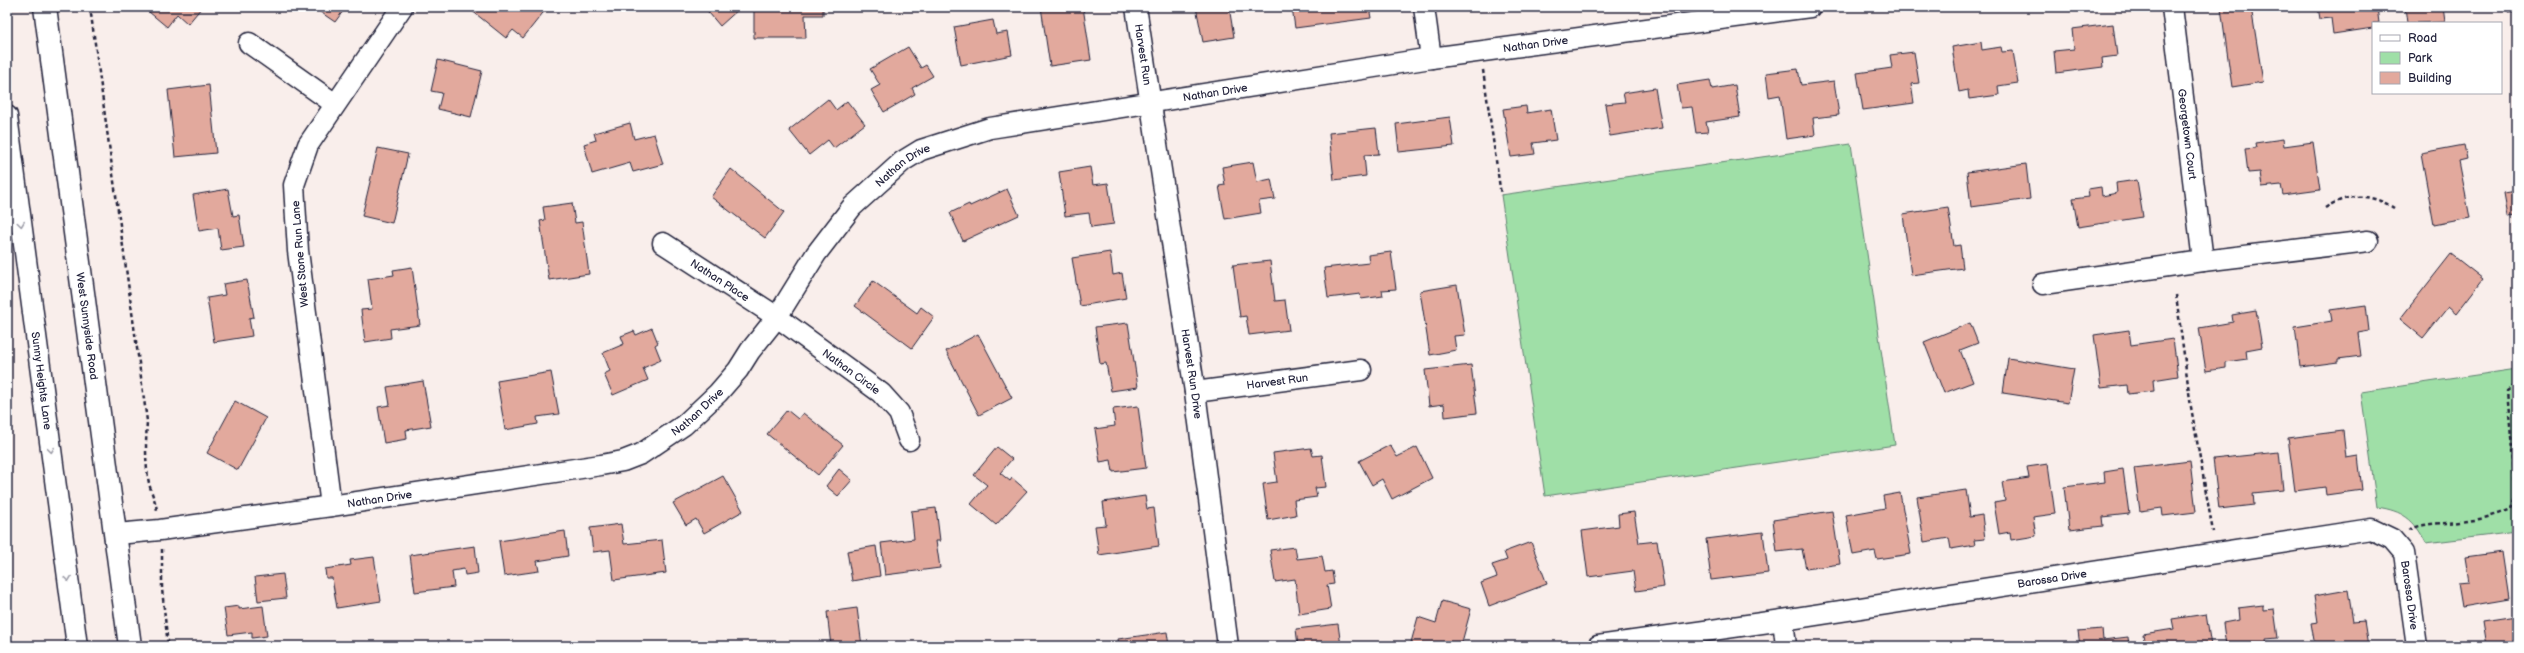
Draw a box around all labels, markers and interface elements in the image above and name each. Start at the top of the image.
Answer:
legend [2372,22,2502,94]
street label: Harvest Run [1132,23,1154,86]
text: Road [2408,31,2437,46]
street label: Nathan Drive [1502,33,1569,55]
text: Park [2408,51,2432,66]
text: Building [2408,71,2452,86]
street label: Nathan Drive [1182,81,1249,104]
street label: Georgetown Court [2176,88,2200,181]
street label: Nathan Drive [872,141,932,189]
street label: West Stone Run Lane [289,200,311,308]
one-way arrow [16,221,25,227]
street label: Nathan Place [688,256,752,304]
street label: West Sunnyside Road [74,272,101,381]
street label: Harvest Run Drive [1179,328,1205,420]
street label: Sunny Heights Lane [29,331,55,431]
street label: Nathan Circle [820,346,883,397]
street label: Harvest Run [1246,371,1309,392]
street label: Nathan Drive [669,385,726,438]
one-way arrow [46,447,55,453]
street label: Nathan Drive [346,487,413,510]
street label: Barossa Drive [2399,560,2421,631]
street label: Barossa Drive [2016,567,2088,590]
one-way arrow [63,576,72,582]

